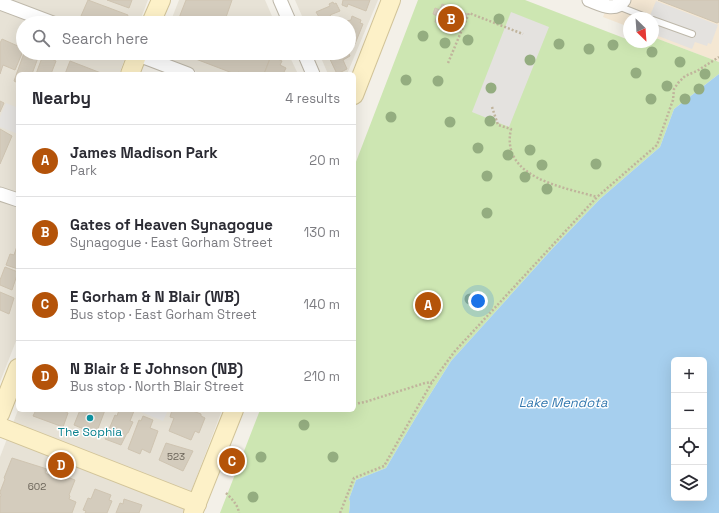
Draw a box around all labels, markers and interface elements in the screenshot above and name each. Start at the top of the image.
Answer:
pin: B [438,4,464,34]
north arrow [623,12,659,48]
search box [16,16,356,60]
icon: search [30,27,52,49]
text: Search here [62,29,148,48]
text: Nearby [32,87,91,109]
text: 4 results [285,90,340,107]
text: James Madison Park [70,143,218,162]
text: A [41,152,49,169]
text: 20 m [309,152,340,169]
text: Park [70,162,97,179]
text: Gates of Heaven Synagogue [70,215,273,234]
text: B [41,224,49,241]
text: 130 m [304,224,340,241]
text: Synagogue · East Gorham Street [70,234,273,251]
text: E Gorham & N Blair (WB) [70,287,240,306]
pin: A [415,290,441,320]
your location [468,291,488,311]
text: C [41,296,49,313]
text: 140 m [304,296,340,313]
text: Bus stop · East Gorham Street [70,306,257,323]
map controls [671,357,707,501]
button: + [671,357,707,393]
text: N Blair & E Johnson (NB) [70,359,243,378]
text: D [41,368,49,385]
text: 210 m [304,368,340,385]
text: Bus stop · North Blair Street [70,378,244,395]
button: − [671,393,707,429]
water label: Lake Mendota [519,394,608,411]
marker: The Sophia [85,413,95,423]
place label: The Sophia [58,424,122,440]
button: locate [671,429,707,465]
pin: C [219,446,245,476]
pin: D [48,450,74,480]
house number: 523 [167,450,185,463]
button: layers [671,465,707,501]
house number: 602 [28,480,46,493]

